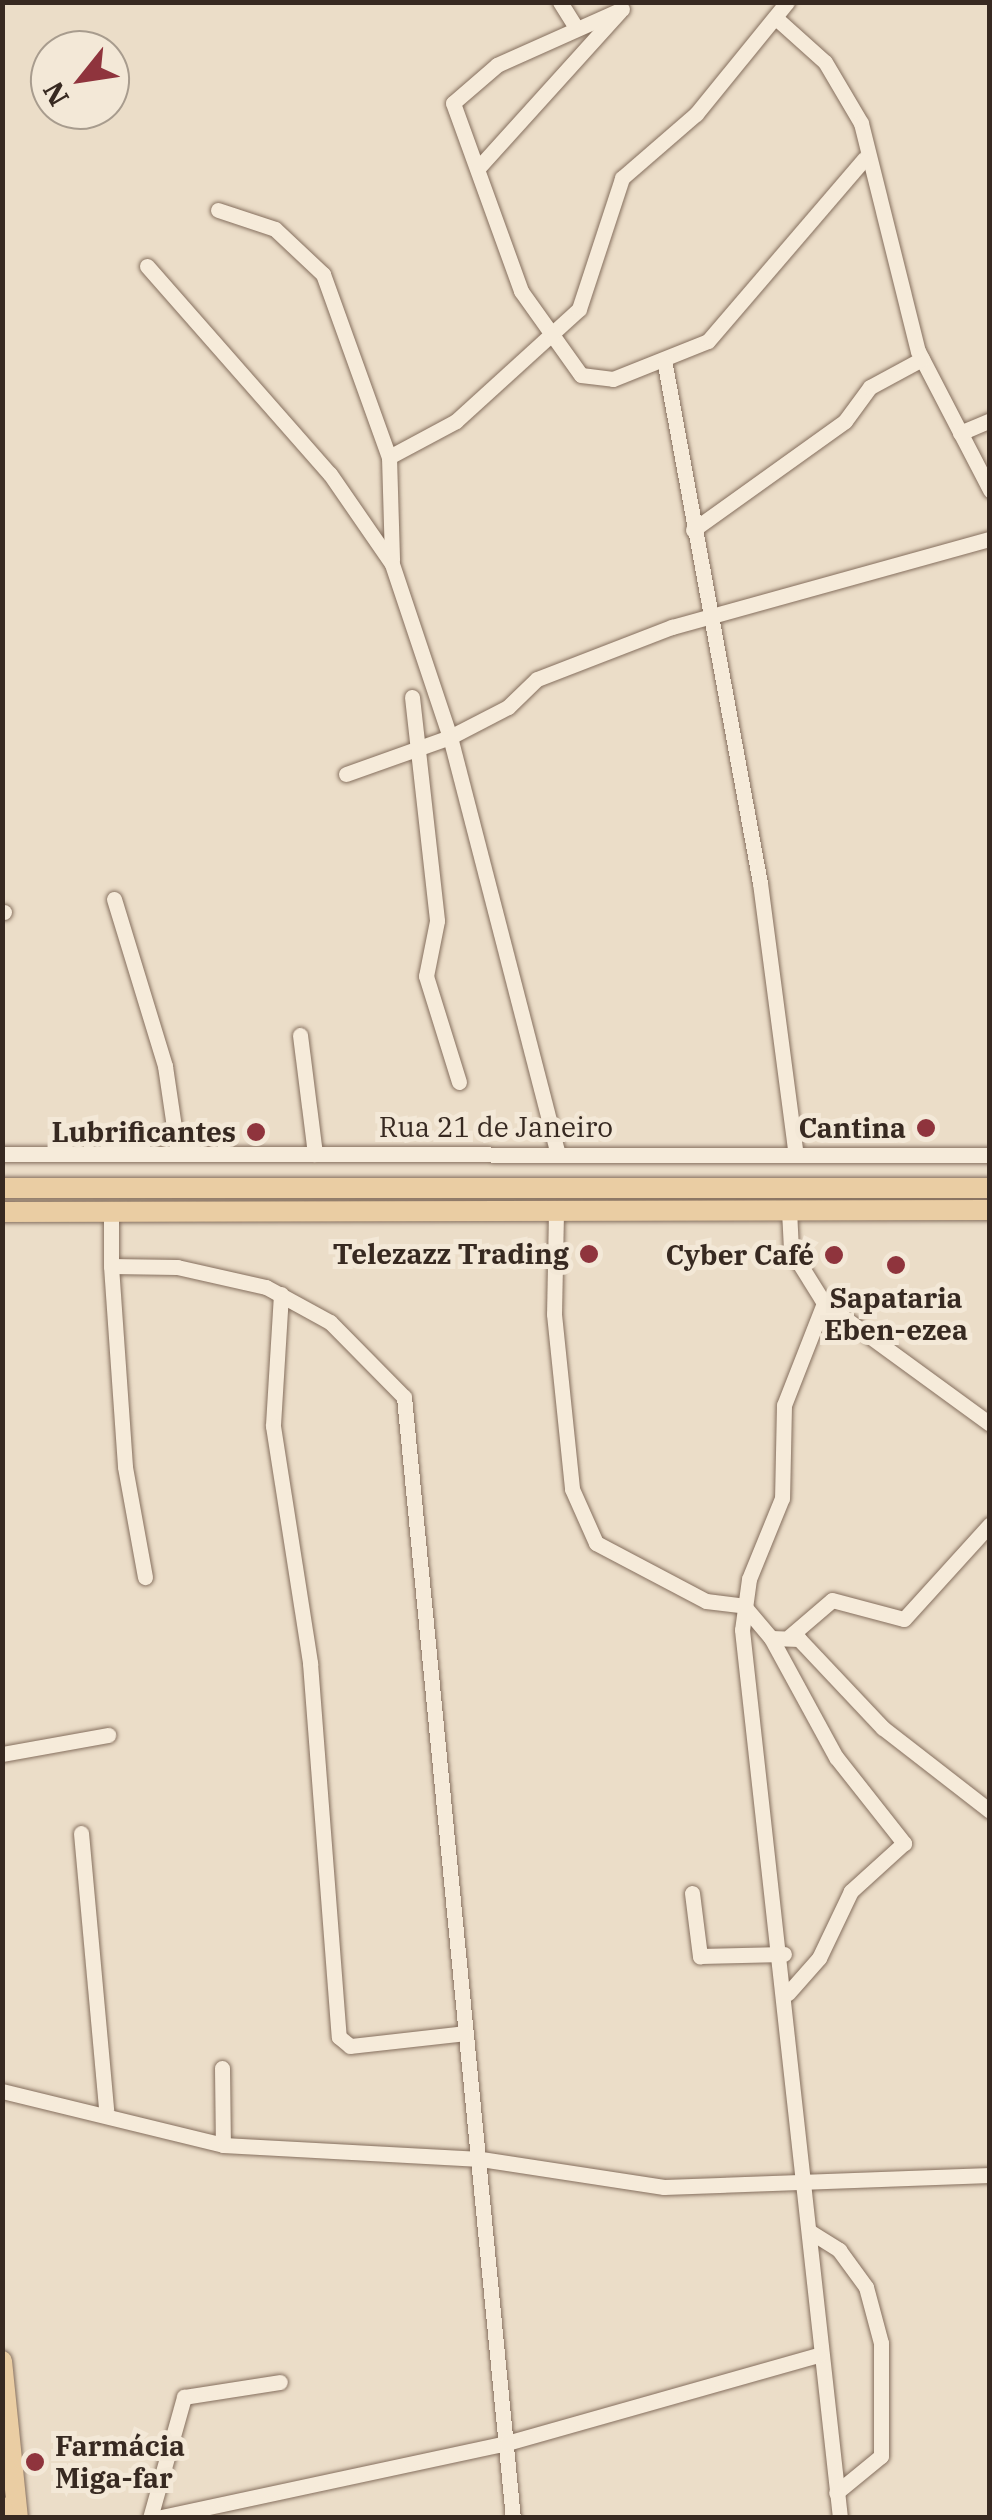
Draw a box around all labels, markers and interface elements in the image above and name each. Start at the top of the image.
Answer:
north arrow [30,30,130,130]
text: N [34,75,77,113]
street label: Rua 21 de Janeiro [379,1110,613,1144]
place label: Cantina [799,1111,906,1145]
place label: Lubrificantes [52,1115,236,1149]
marker: Cantina [915,1117,937,1139]
marker: Lubrificantes [245,1121,267,1143]
place label: Telezazz Trading [333,1237,569,1271]
place label: Cyber Café [665,1238,814,1272]
marker: Telezazz Trading [578,1243,600,1265]
marker: Cyber Café [823,1244,845,1266]
marker: Sapataria Eben-ezea [885,1254,907,1276]
place label: Sapataria Eben-ezea [824,1281,968,1347]
place label: Farmácia Miga-far [55,2429,185,2495]
marker: Farmácia Miga-far [24,2451,46,2473]

